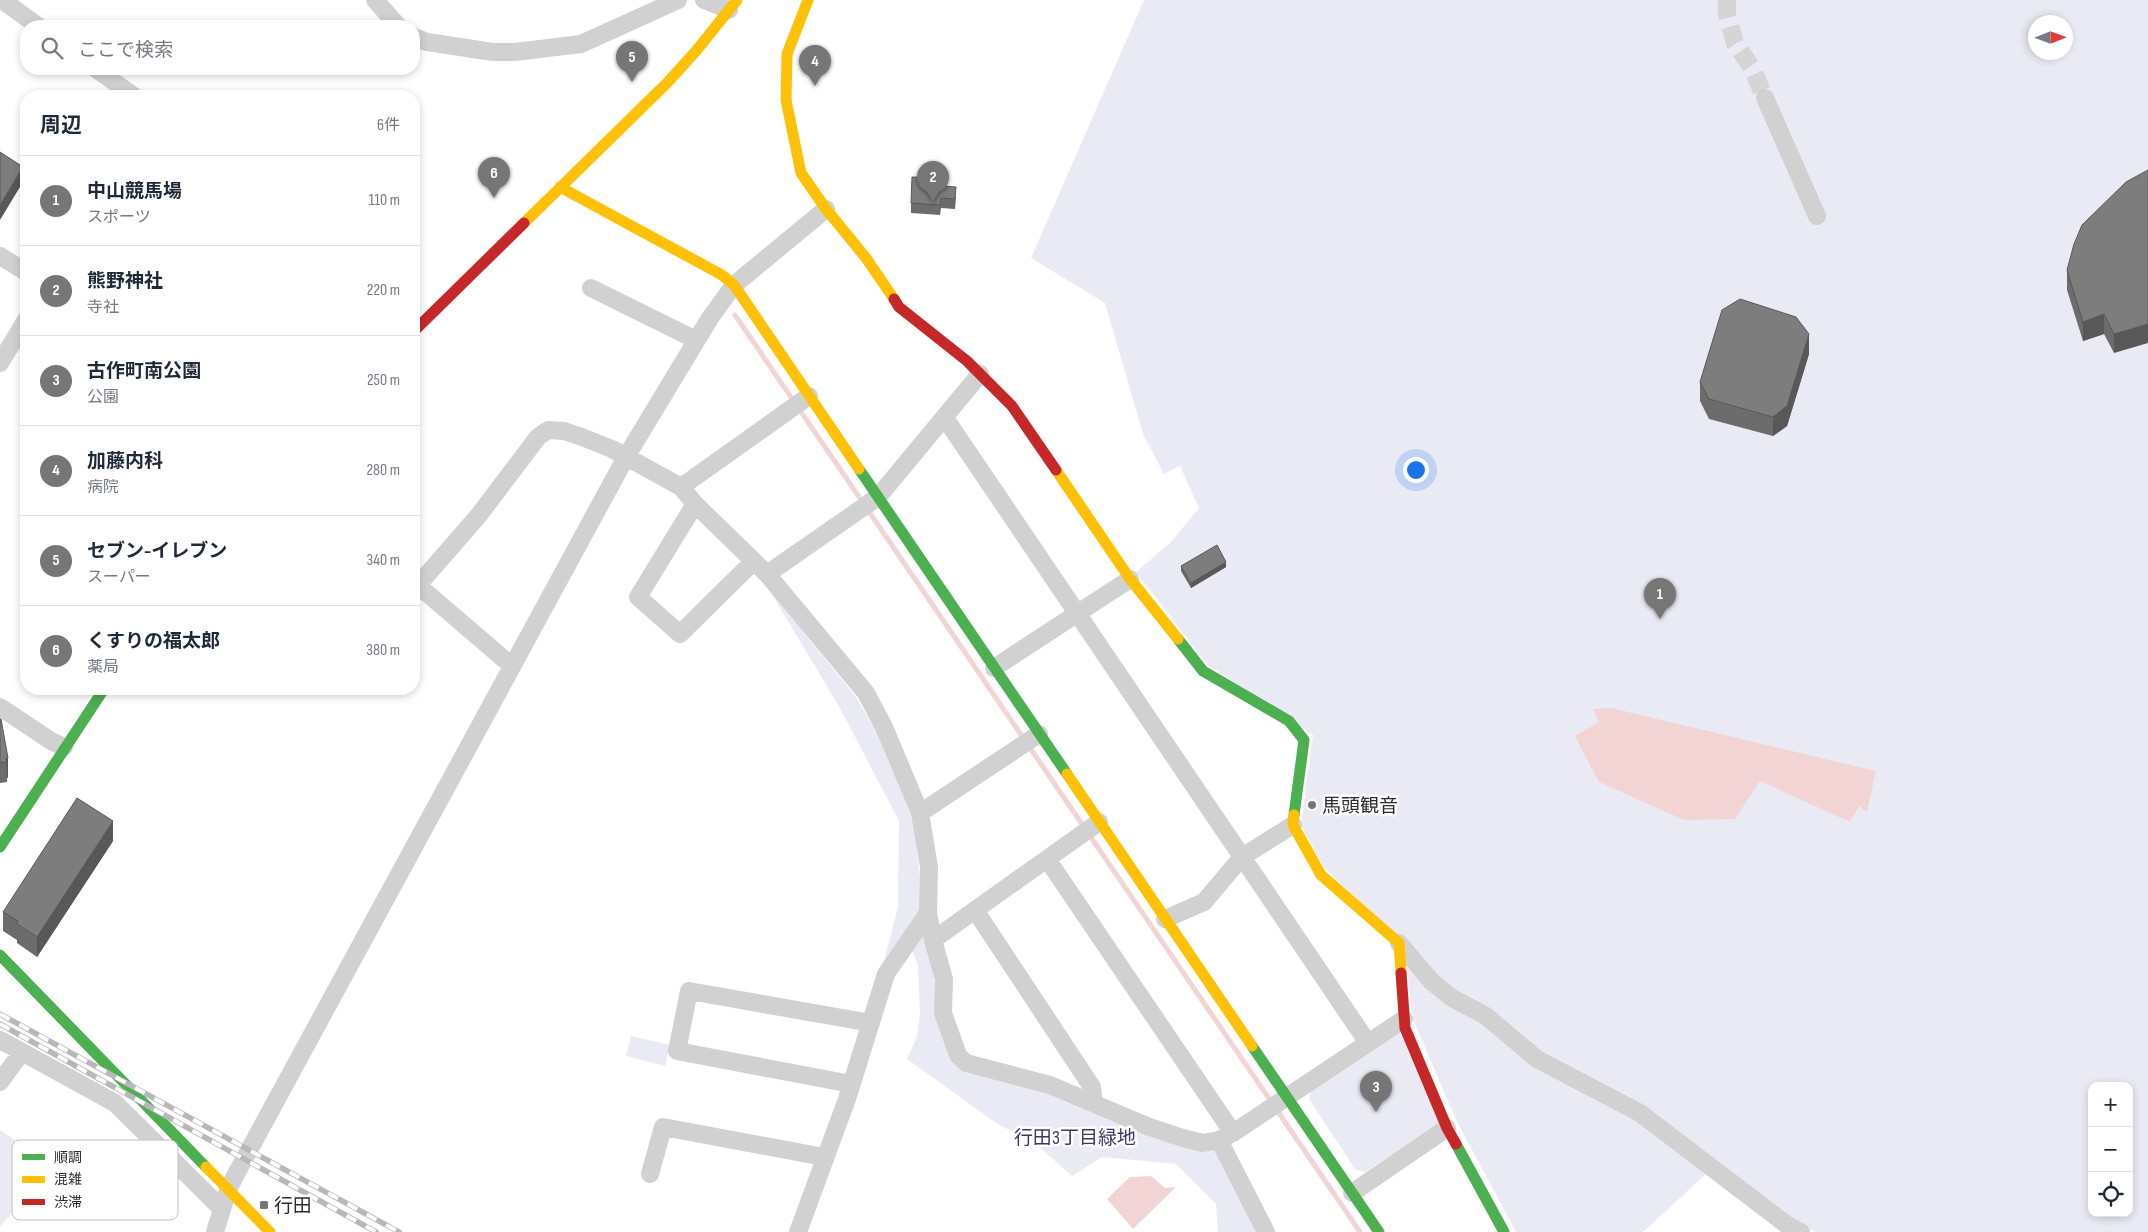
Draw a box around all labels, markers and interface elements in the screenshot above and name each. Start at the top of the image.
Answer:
north arrow [2028,15,2073,60]
search box [20,20,420,75]
icon: search [38,34,66,62]
text: ここで検索 [78,39,173,62]
pin: 5 [616,41,648,82]
pin: 4 [799,45,831,86]
text: 周辺 [40,113,82,138]
text: 6件 [377,116,400,135]
pin: 6 [478,157,510,198]
pin: 2 [917,161,949,202]
text: 中山競馬場 [87,180,182,203]
text: 1 [53,191,59,210]
text: 110 m [369,191,400,210]
text: スポーツ [87,208,151,227]
text: 熊野神社 [87,270,163,293]
text: 2 [52,281,60,300]
text: 220 m [367,281,400,300]
text: 寺社 [87,298,119,317]
text: 古作町南公園 [87,360,201,383]
text: 3 [52,371,60,390]
text: 250 m [367,371,400,390]
text: 公園 [87,388,119,407]
text: 加藤内科 [87,450,163,473]
your location [1403,457,1429,483]
text: 4 [52,461,60,480]
text: 280 m [366,461,400,480]
text: 病院 [87,478,119,497]
text: セブン-イレブン [87,540,227,563]
text: 5 [52,551,60,570]
text: 340 m [367,551,400,570]
text: スーパー [87,568,151,587]
pin: 1 [1644,578,1676,619]
text: くすりの福太郎 [87,630,220,653]
text: 6 [52,641,60,660]
text: 380 m [366,641,400,660]
text: 薬局 [87,658,119,677]
place label: 馬頭観音 [1322,795,1398,818]
marker: 馬頭観音 [1306,799,1318,811]
pin: 3 [1360,1071,1392,1112]
map controls [2088,1082,2133,1217]
button: + [2088,1082,2133,1127]
park label: 行田3丁目緑地 [1014,1127,1136,1150]
button: − [2088,1127,2133,1172]
legend [12,1140,178,1220]
text: 順調 [54,1149,82,1166]
text: 混雑 [54,1171,82,1188]
button: locate [2088,1172,2133,1217]
text: 渋滞 [54,1194,82,1211]
place label: 行田 [274,1195,312,1218]
marker: 行田 [258,1199,270,1211]

